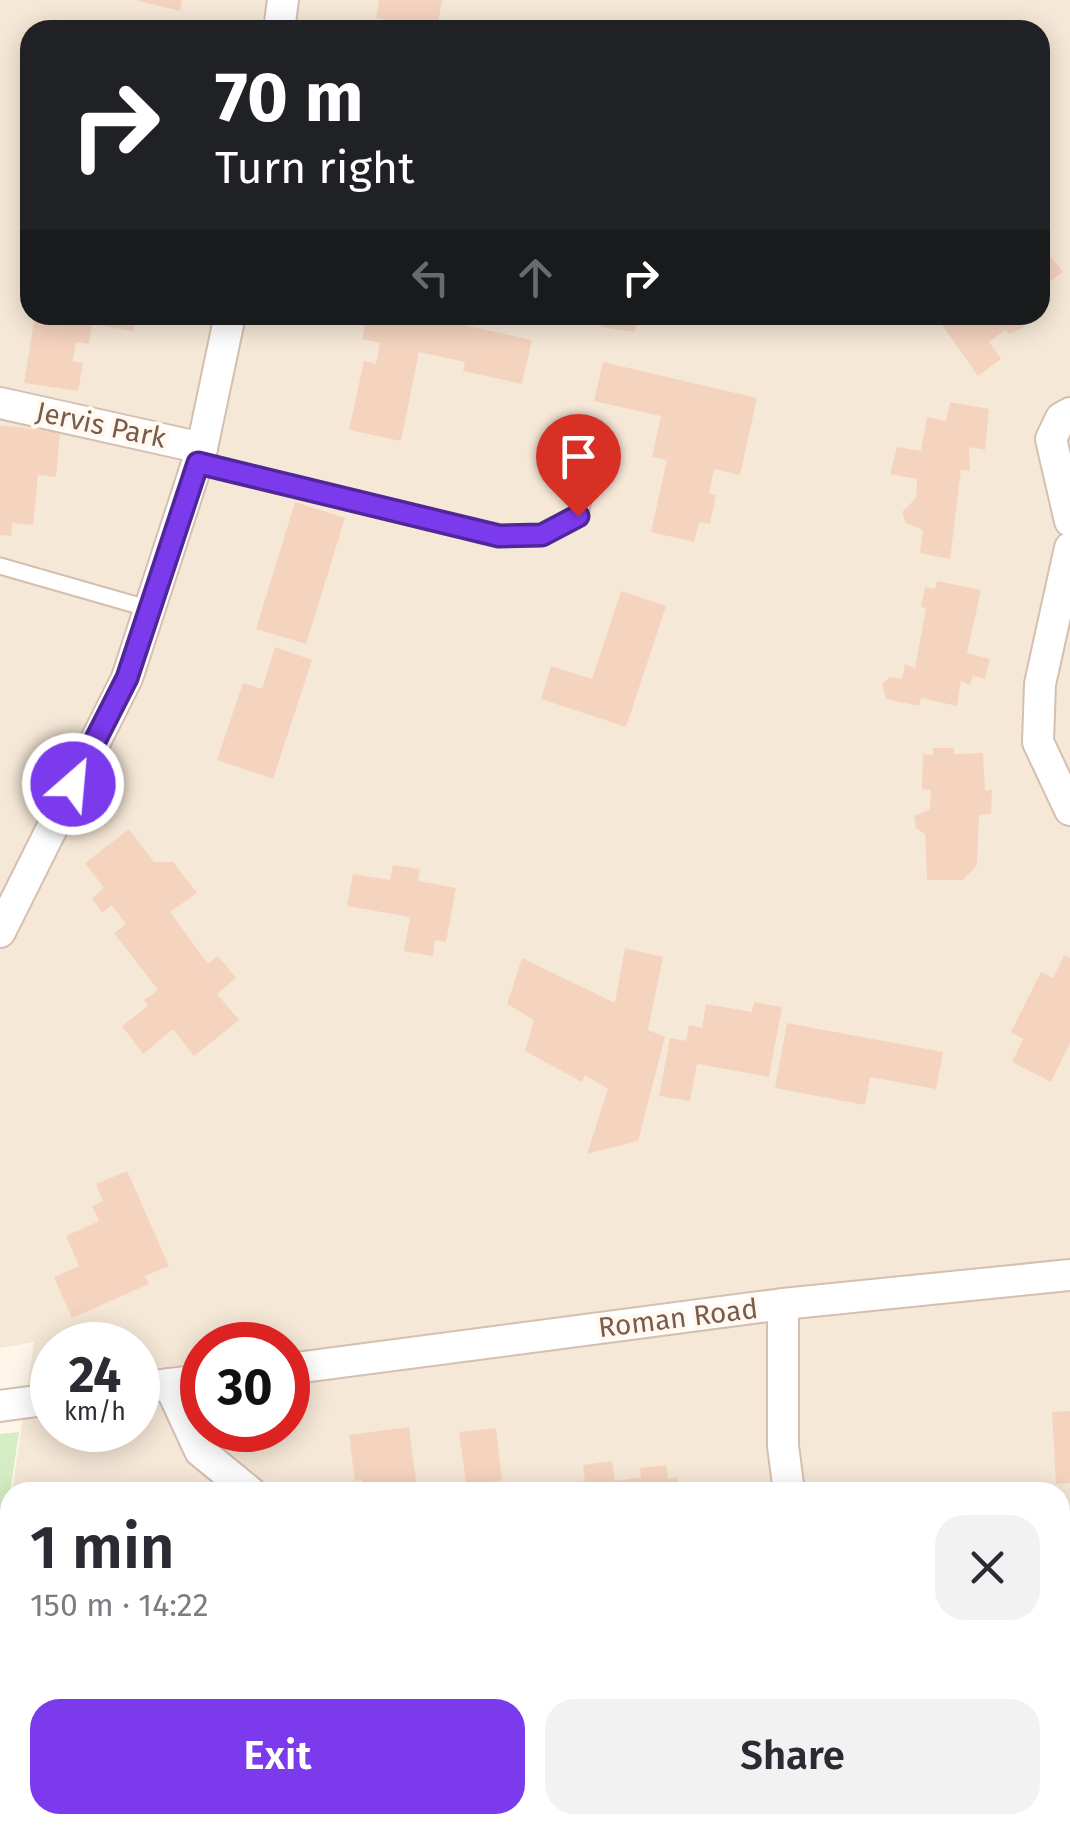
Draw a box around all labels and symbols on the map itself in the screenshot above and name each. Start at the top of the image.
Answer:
street label: Jervis Park [33,395,170,455]
pin [536,414,621,517]
position arrow [21,732,125,836]
street label: Roman Road [596,1292,760,1344]
speed limit sign: 30 [180,1322,310,1452]

